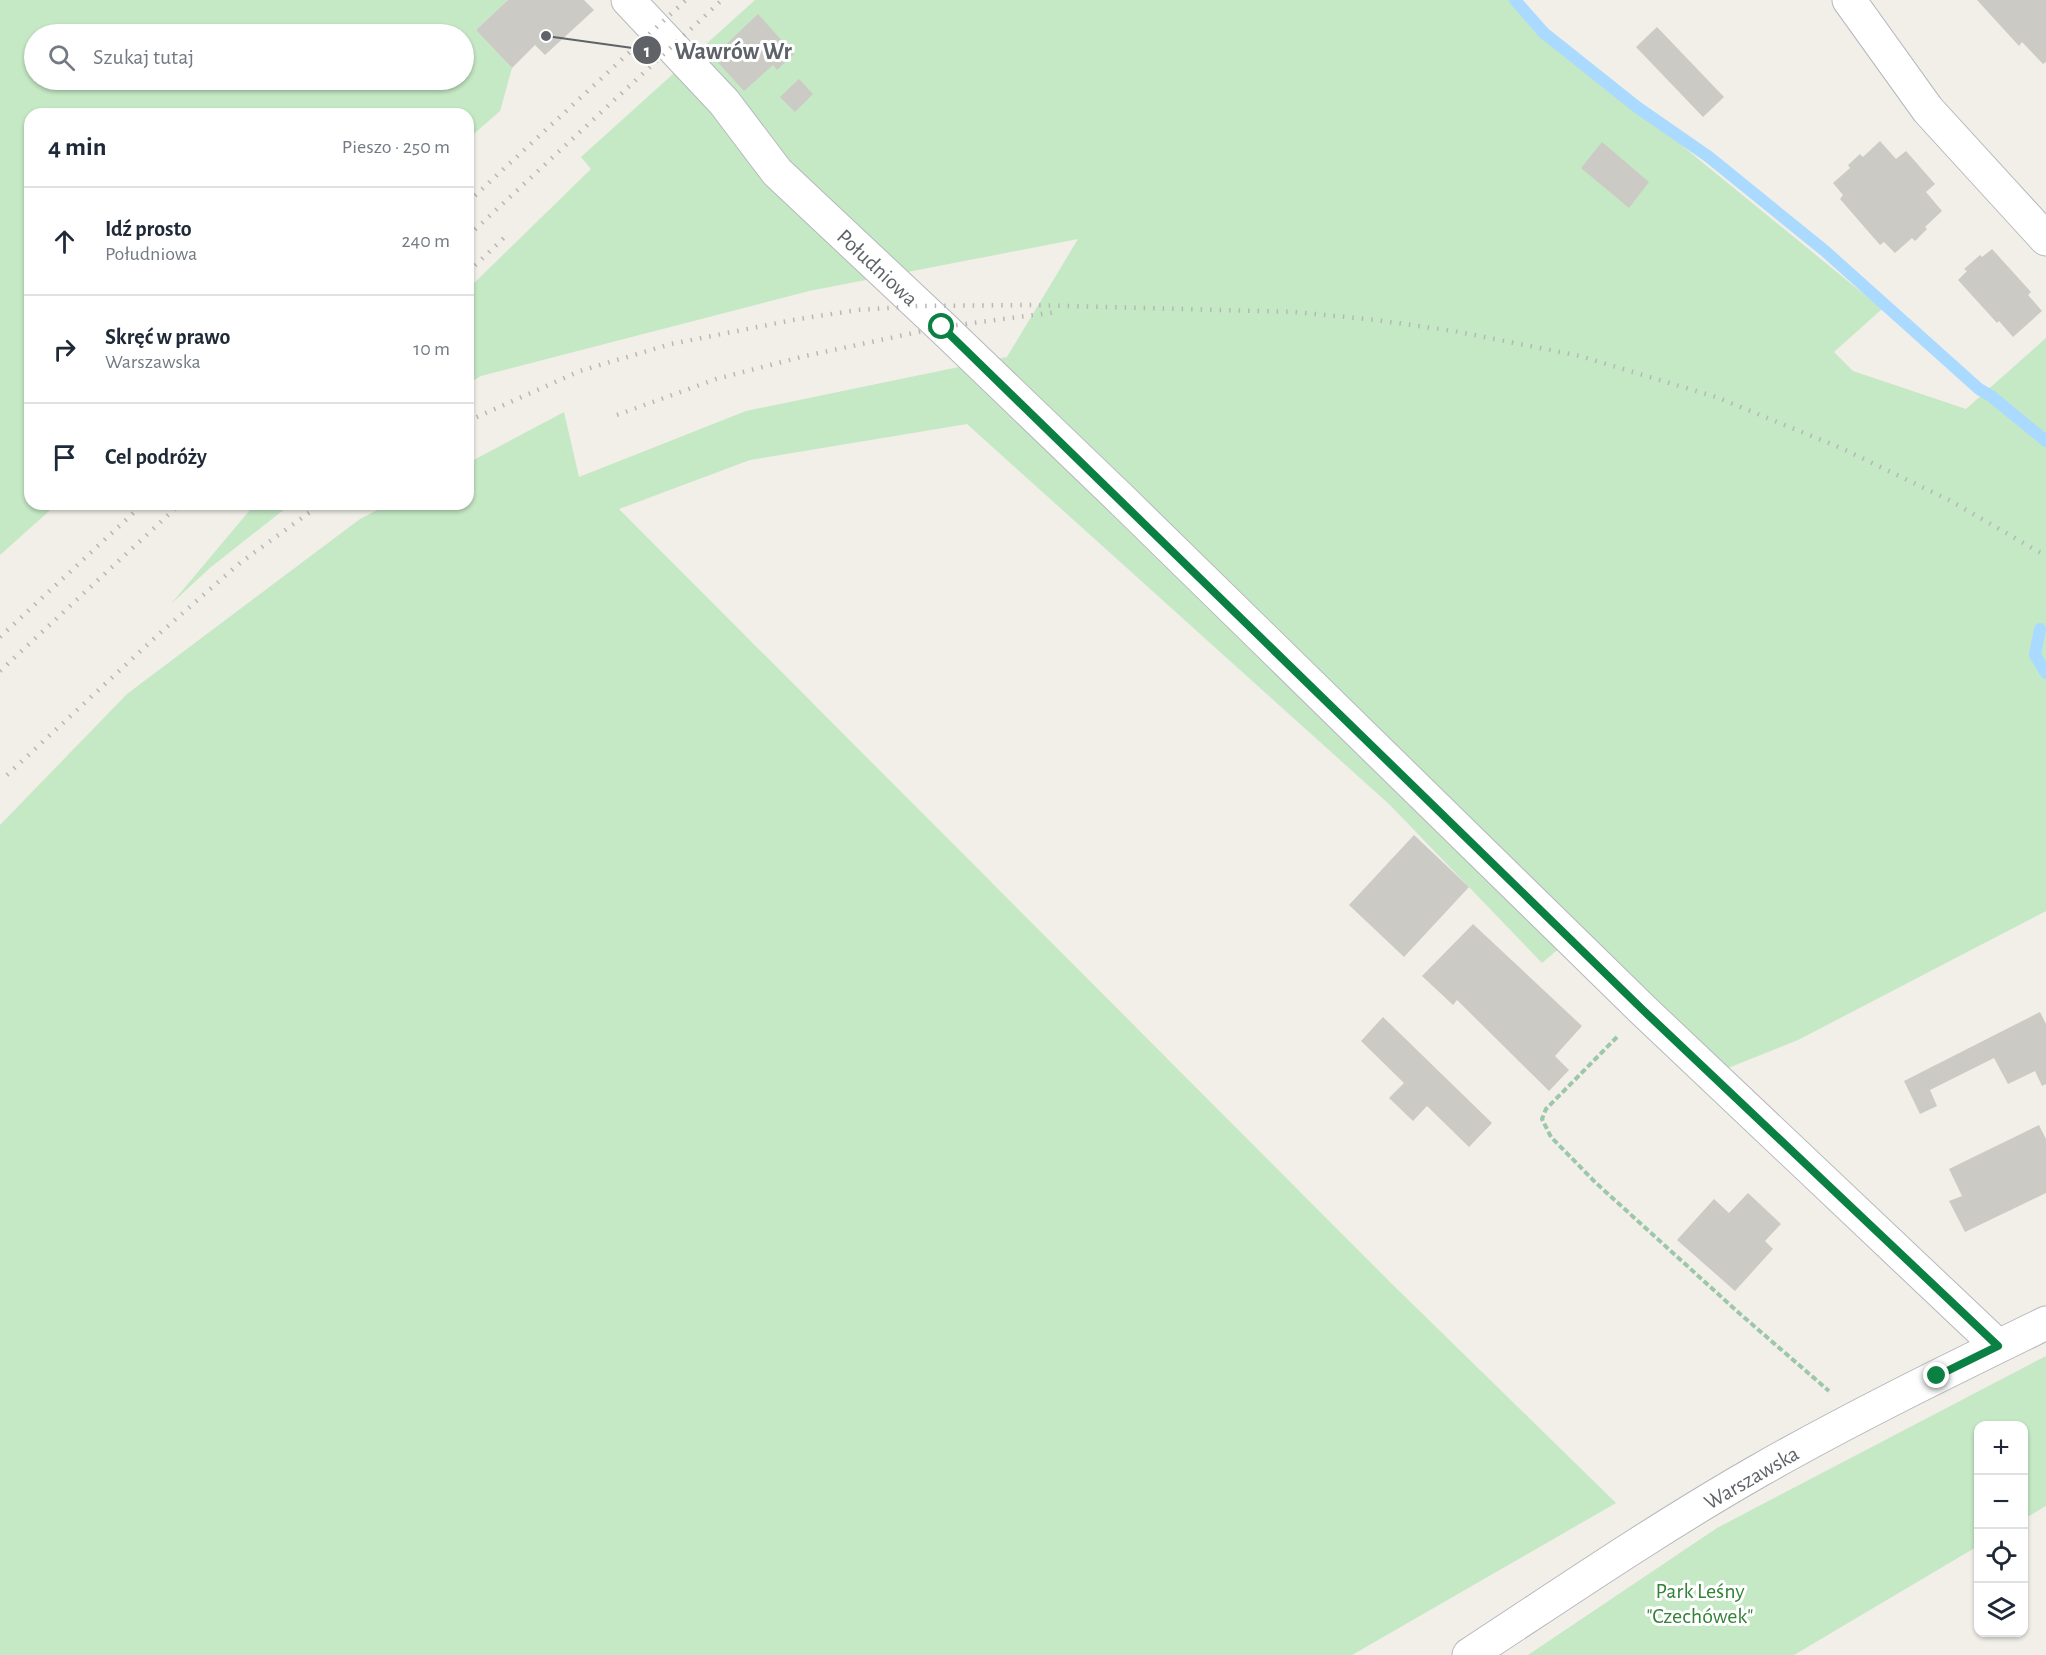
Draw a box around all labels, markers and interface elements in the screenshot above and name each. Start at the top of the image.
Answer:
search box [24,24,474,90]
callout: Wawrów Wr [632,29,804,71]
text: Wawrów Wr [674,40,793,64]
icon: search [45,41,78,74]
text: 1 [644,43,650,61]
text: Szukaj tutaj [93,46,194,68]
text: 4 min [48,134,107,160]
text: Pieszo · 250 m [342,137,450,157]
text: Idź prosto [105,218,192,240]
icon: ahead [48,225,81,258]
street label: Południowa [833,225,922,310]
text: 240 m [401,231,450,251]
text: Południowa [105,244,197,264]
route start [928,313,954,339]
text: Skręć w prawo [105,326,230,348]
icon: right [48,333,81,366]
text: 10 m [413,339,450,359]
text: Warszawska [105,352,201,372]
icon: arrive [48,441,81,474]
text: Cel podróży [105,446,207,468]
route end [1923,1362,1949,1388]
map controls [1974,1421,2028,1637]
button: + [1974,1421,2028,1475]
street label: Warszawska [1700,1442,1803,1514]
button: − [1974,1475,2028,1529]
button: locate [1974,1529,2028,1583]
park label: Park Leśny "Czechówek" [1647,1580,1753,1627]
button: layers [1974,1583,2028,1637]

